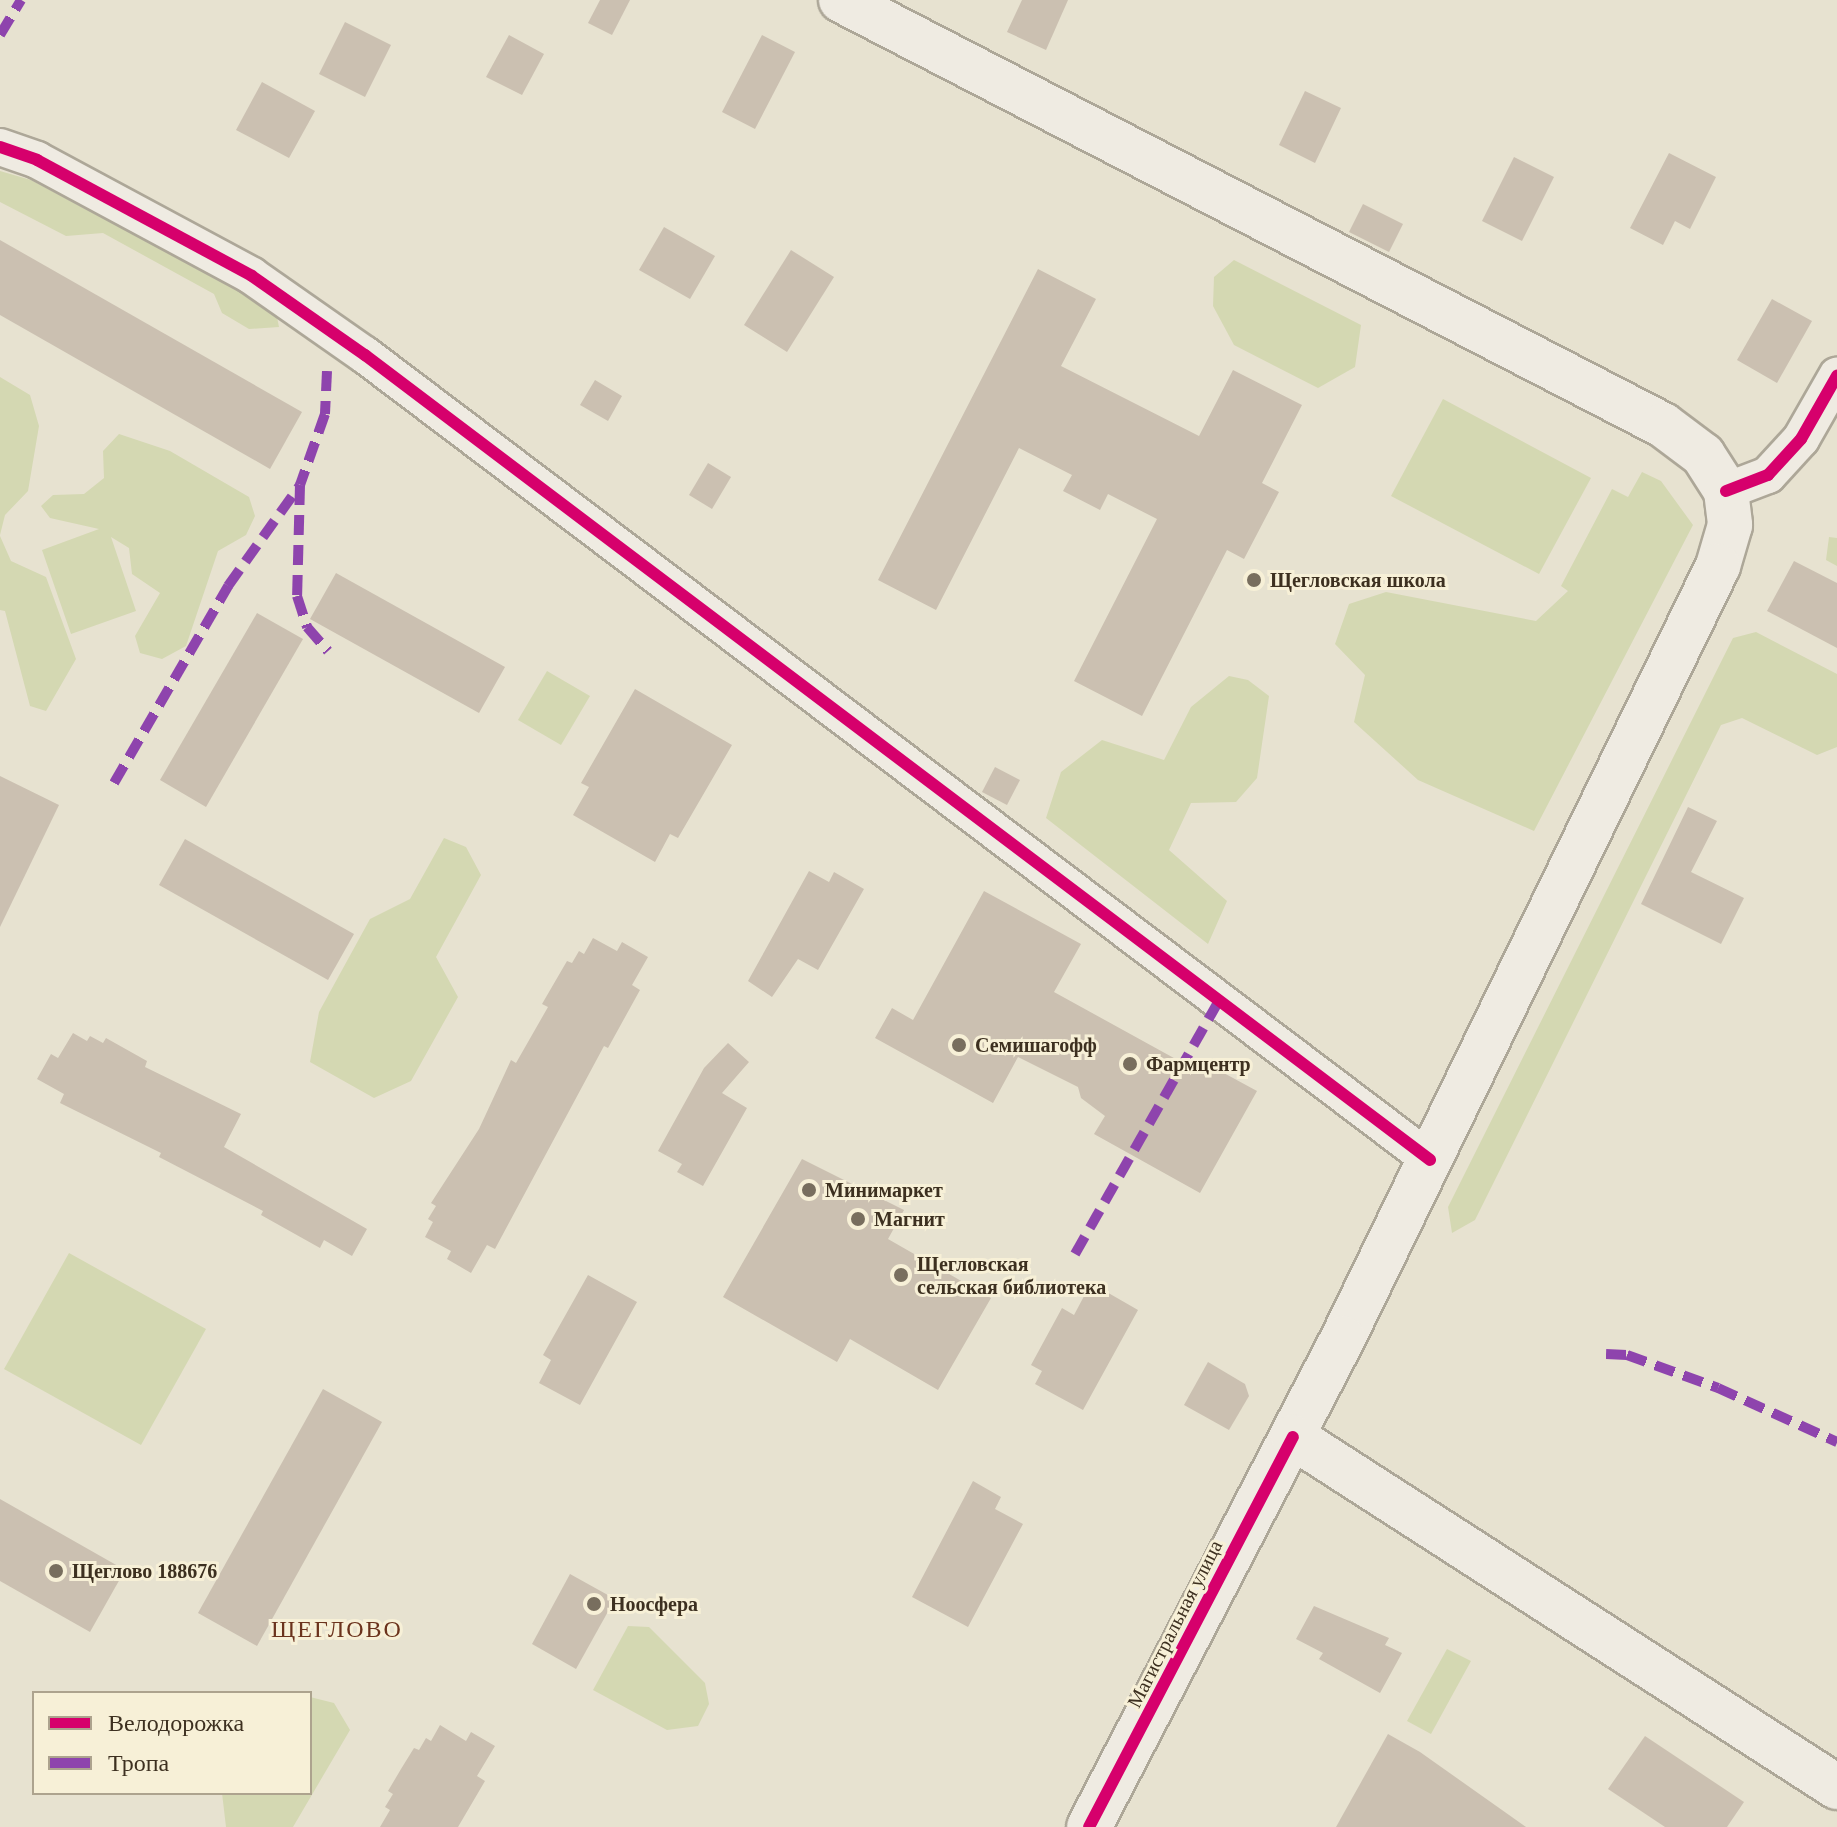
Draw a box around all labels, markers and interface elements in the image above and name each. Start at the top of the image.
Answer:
place label: Щегловская школа [1270,568,1446,592]
marker: Щегловская школа [1245,571,1263,589]
place label: Семишагофф [975,1033,1097,1057]
marker: Семишагофф [950,1036,968,1054]
place label: Фармцентр [1146,1052,1251,1076]
marker: Фармцентр [1121,1055,1139,1073]
place label: Минимаркет [825,1178,943,1202]
marker: Минимаркет [800,1181,818,1199]
place label: Магнит [874,1207,945,1231]
marker: Магнит [849,1210,867,1228]
place label: Щегловская сельская библиотека [917,1252,1106,1299]
marker: Щегловская сельская библиотека [892,1266,910,1284]
street label: Магистральная улица [1122,1536,1228,1712]
place label: Щеглово 188676 [72,1559,217,1583]
marker: Щеглово 188676 [47,1562,65,1580]
place label: Ноосфера [610,1592,698,1616]
marker: Ноосфера [585,1595,603,1613]
district label: ЩЕГЛОВО [271,1616,403,1644]
legend [32,1691,312,1795]
text: Велодорожка [108,1710,244,1736]
text: Тропа [108,1750,169,1776]

